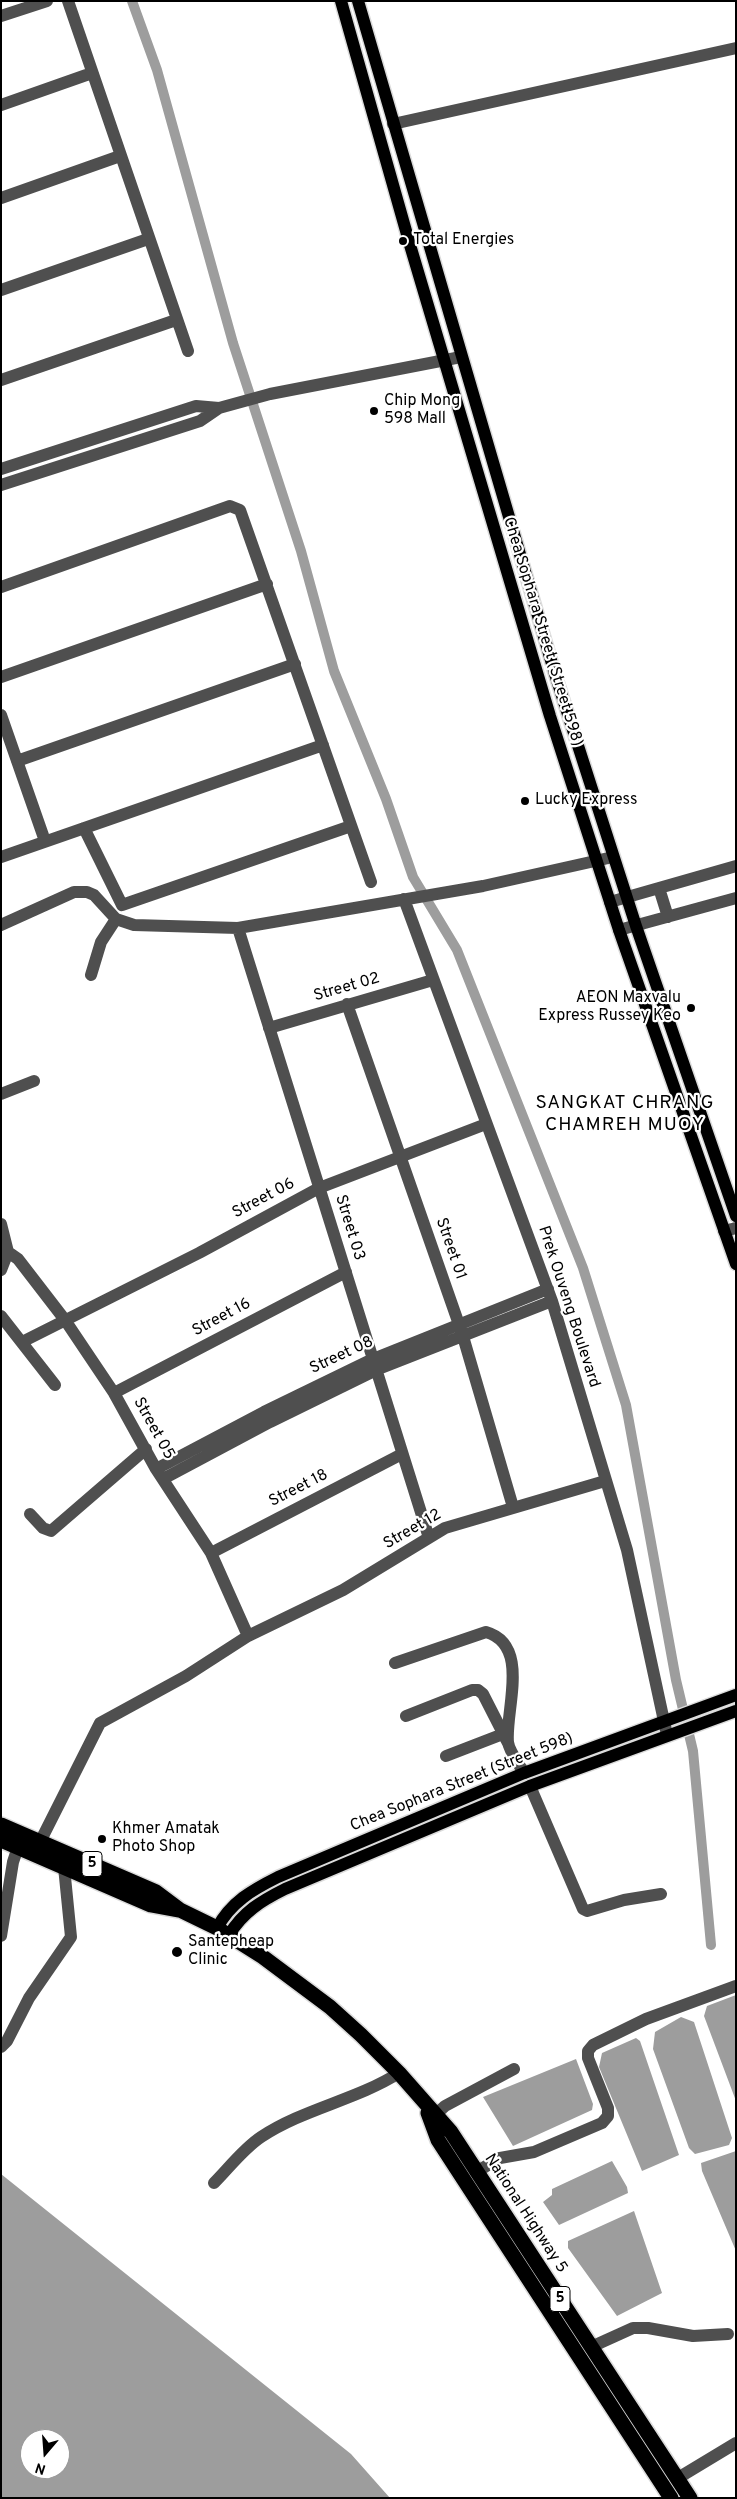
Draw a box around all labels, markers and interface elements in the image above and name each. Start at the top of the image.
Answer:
place label: Total Energies [413,231,514,251]
marker: Total Energies [397,235,409,247]
place label: Chip Mong 598 Mall [384,392,460,430]
marker: Chip Mong 598 Mall [368,405,380,417]
street label: Chea Sophara Street (Street 598) [498,515,586,749]
place label: Lucky Express [535,791,638,811]
marker: Lucky Express [519,795,531,807]
street label: Street 02 [312,969,382,1007]
place label: AEON Maxvalu Express Russey Keo [538,989,681,1027]
marker: AEON Maxvalu Express Russey Keo [685,1002,697,1014]
district label: SANGKAT CHRANG CHAMREH MUOY [534,1093,716,1137]
street label: Street 06 [230,1175,298,1223]
street label: Street 03 [330,1193,368,1263]
street label: Street 01 [430,1216,470,1282]
street label: Prek Ouveng Boulevard [533,1224,603,1390]
street label: Street 16 [190,1295,254,1341]
street label: Street 08 [307,1333,377,1379]
street label: Street 05 [128,1395,178,1463]
street label: Street 18 [266,1466,332,1512]
street label: Street 12 [381,1506,445,1554]
street label: Chea Sophara Street (Street 598) [348,1729,576,1837]
place label: Khmer Amatak Photo Shop [112,1820,220,1858]
marker: Khmer Amatak Photo Shop [96,1833,108,1845]
road number: 5 [82,1852,102,1876]
place label: Santepheap Clinic [188,1933,274,1971]
marker: Santepheap Clinic [170,1945,184,1959]
street label: National Highway 5 [479,2151,571,2277]
road number: 5 [550,2286,570,2312]
north arrow [20,2429,70,2479]
text: N [33,2458,48,2477]

